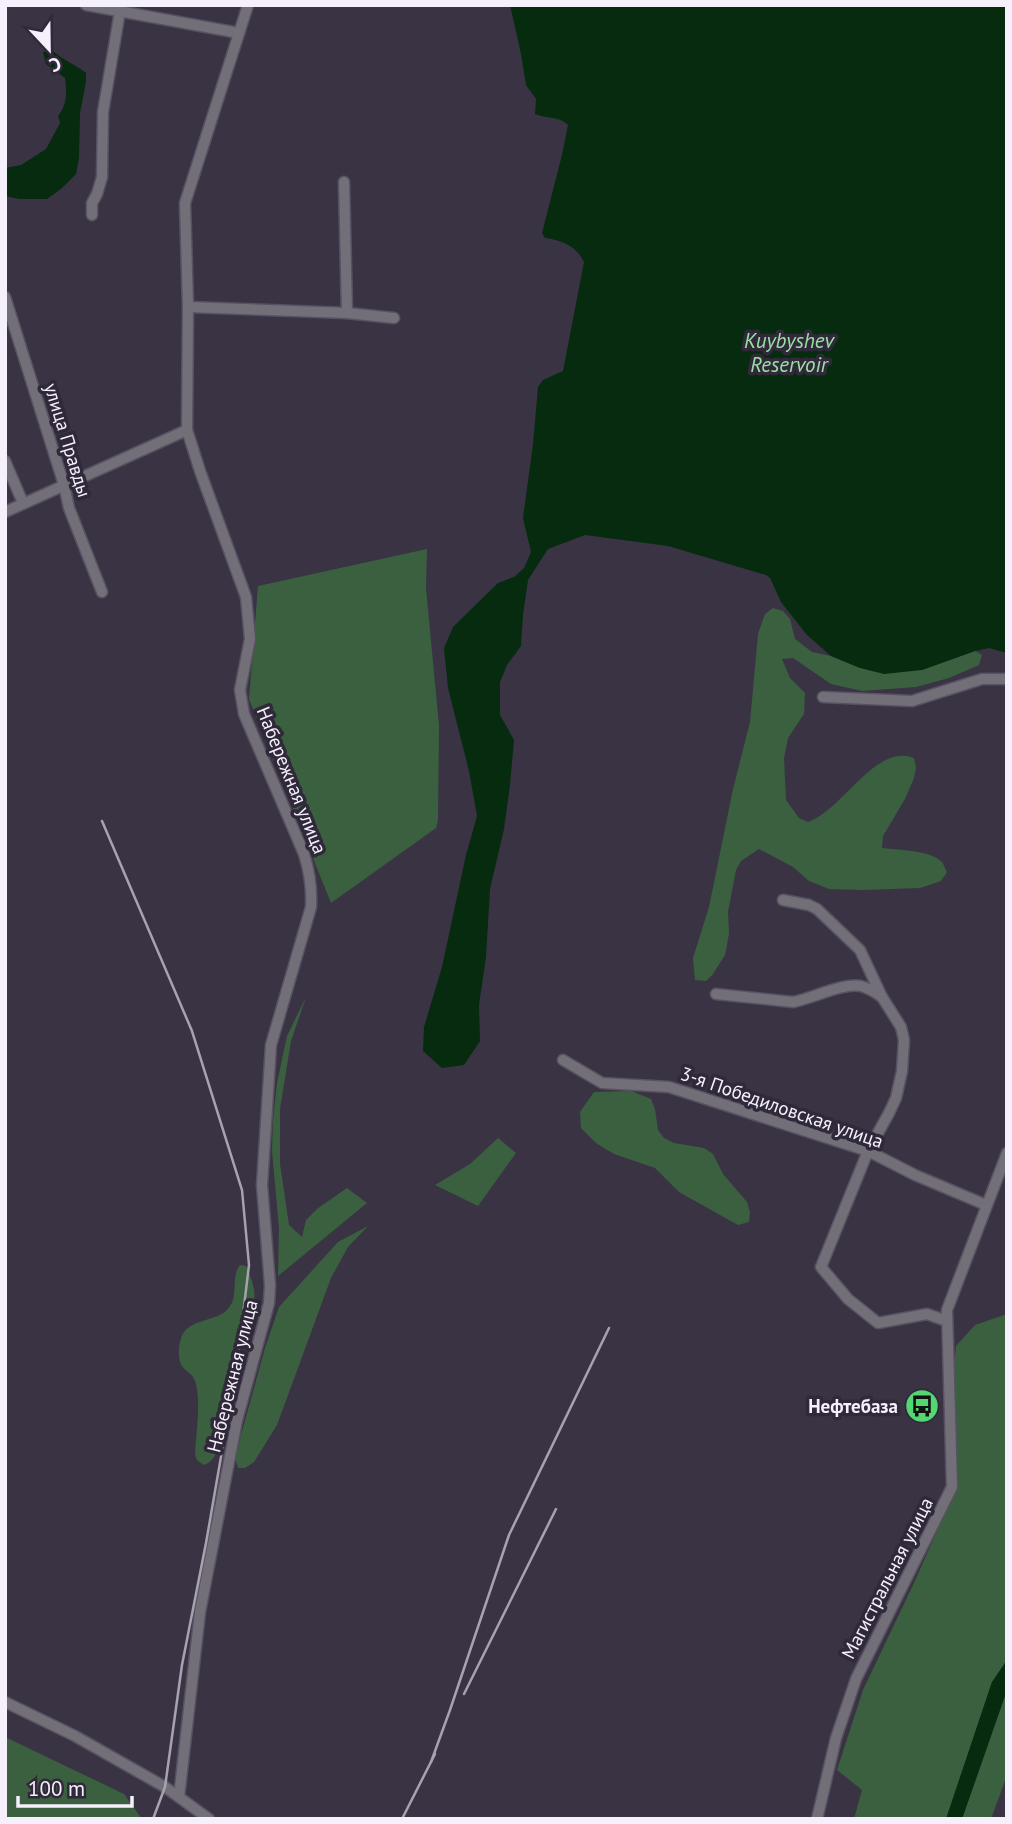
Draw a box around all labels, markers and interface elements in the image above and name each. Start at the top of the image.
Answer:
north arrow [14,14,84,84]
text: С [46,52,65,78]
water label: Kuybyshev Reservoir [744,327,836,378]
street label: улица Правды [39,380,97,500]
street label: Набережная улица [252,703,332,857]
street label: 3-я Победиловская улица [677,1061,887,1153]
street label: Набережная улица [201,1297,263,1455]
bus stop icon: Нефтебаза [903,1387,941,1425]
place label: Нефтебаза [808,1394,898,1418]
street label: Магистральная улица [836,1493,938,1663]
scale bar [18,1764,131,1808]
text: 100 m [28,1775,85,1802]

